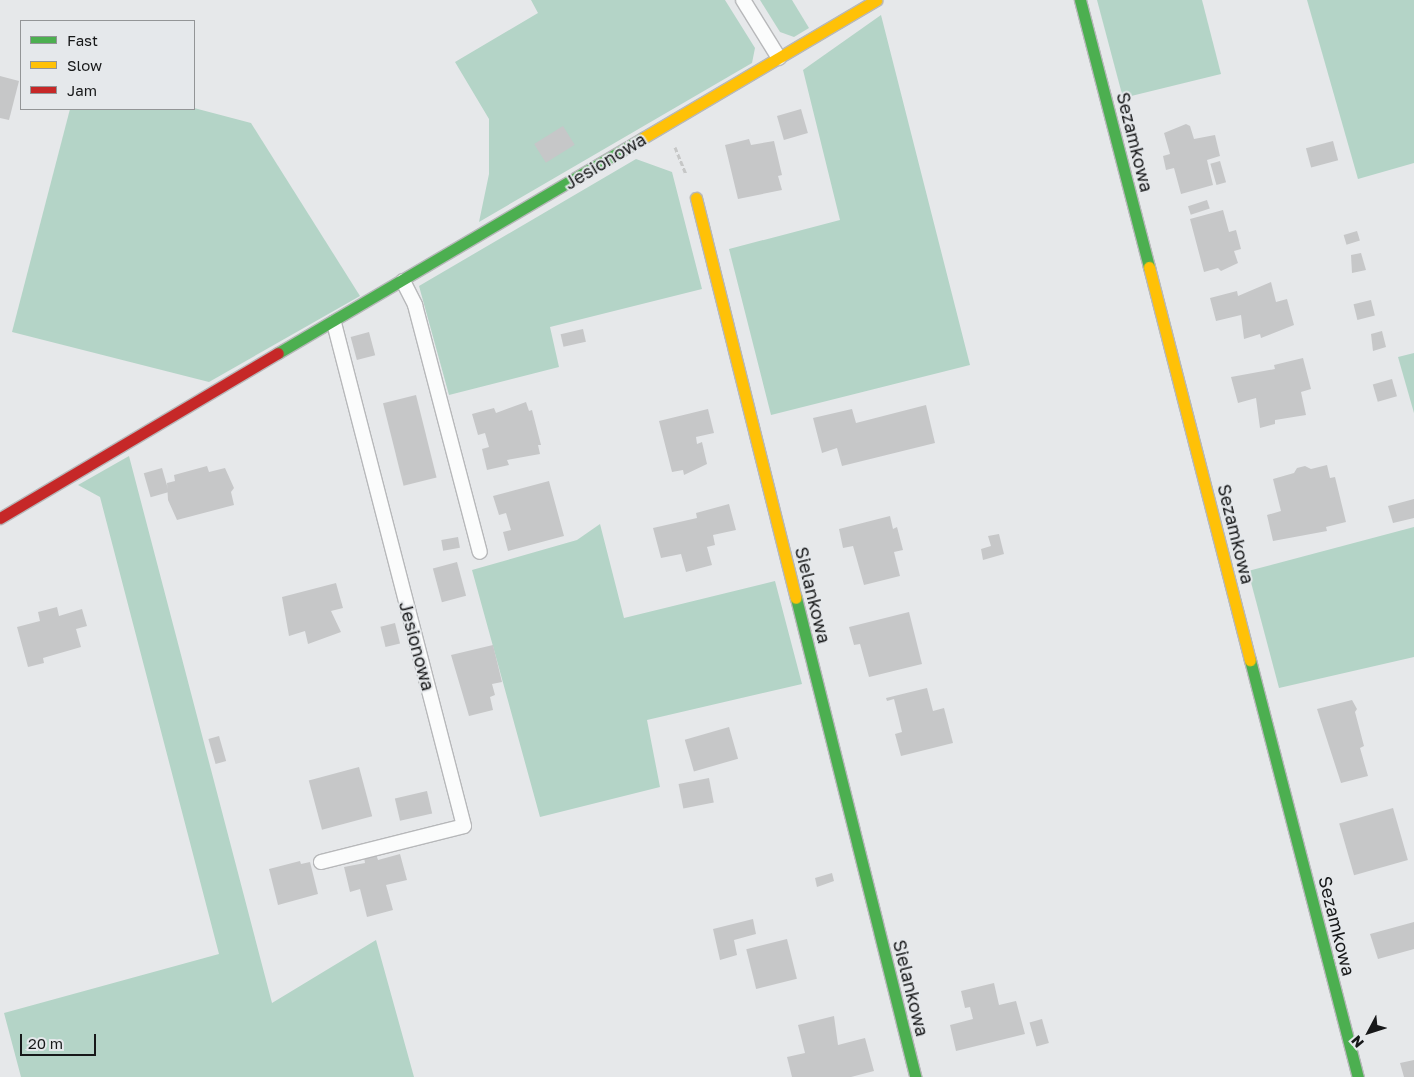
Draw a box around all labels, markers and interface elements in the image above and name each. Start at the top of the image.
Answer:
legend [20,20,195,110]
text: Fast [67,31,98,49]
text: Slow [67,56,102,74]
text: Jam [67,81,97,99]
street label: Sezamkowa [1112,90,1158,194]
street label: Jesionowa [560,128,650,194]
street label: Sezamkowa [1213,482,1259,586]
street label: Sielankowa [791,545,835,645]
street label: Jesionowa [395,599,439,693]
street label: Sezamkowa [1314,874,1360,978]
street label: Sielankowa [889,938,933,1038]
north arrow [1344,1007,1394,1057]
scale bar [22,1024,99,1056]
text: N [1347,1032,1367,1052]
text: 20 m [28,1034,63,1052]

